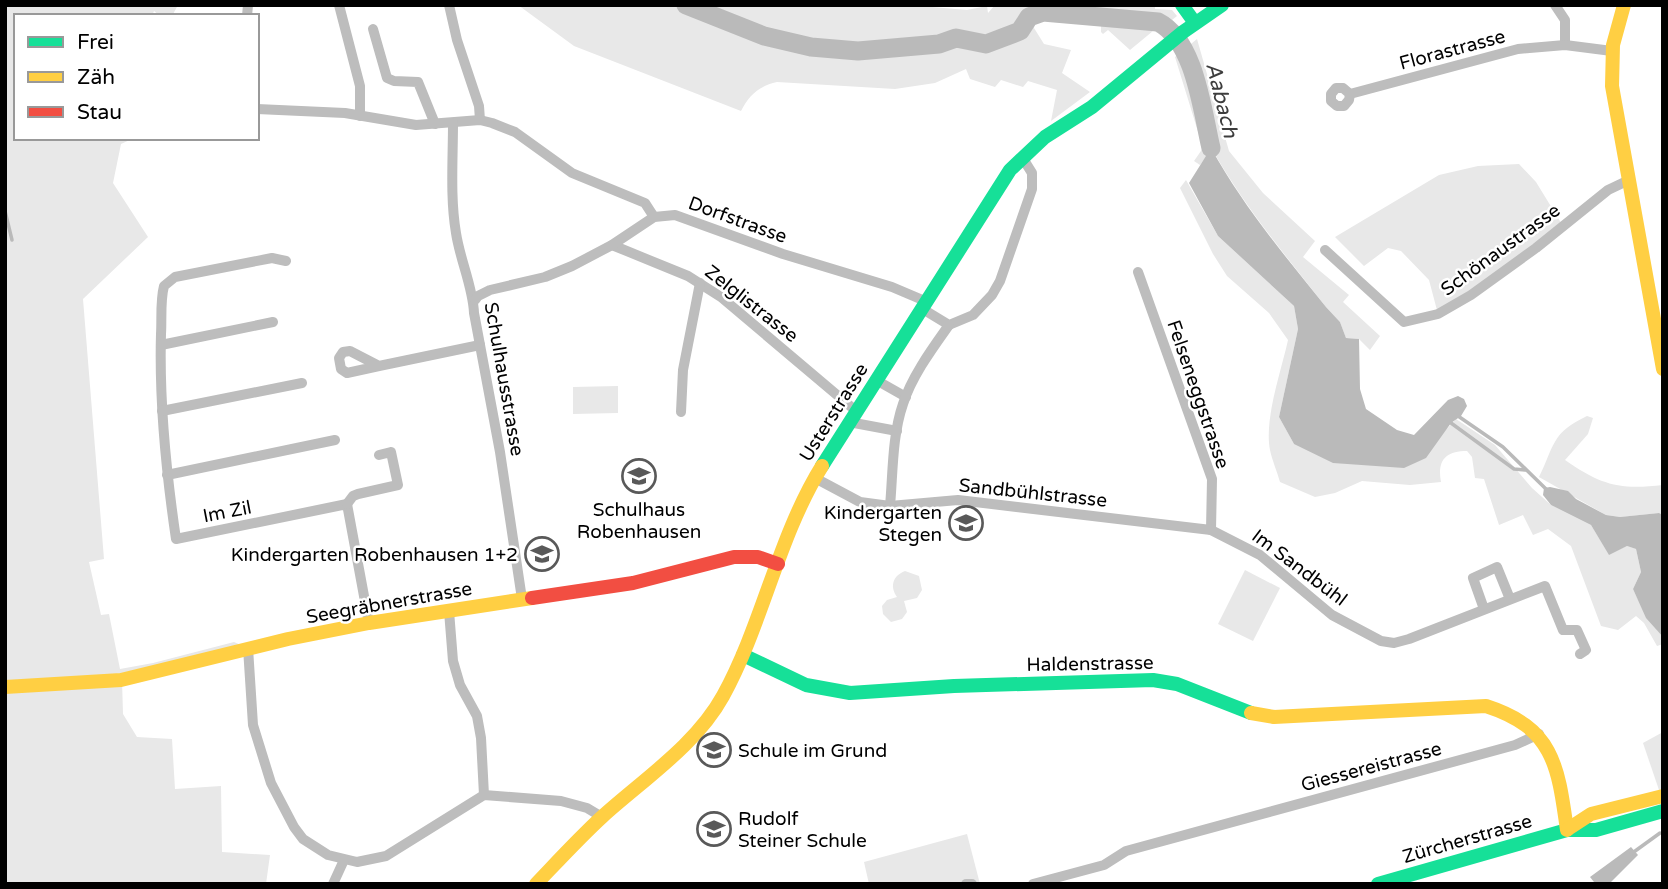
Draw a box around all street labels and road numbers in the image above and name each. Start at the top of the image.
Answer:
street label: Florastrasse [1397,25,1508,75]
street label: Dorfstrasse [685,192,790,248]
street label: Schönaustrasse [1437,199,1564,300]
street label: Zelglistrasse [700,261,802,347]
street label: Schulhausstrasse [480,301,528,458]
street label: Felseneggstrasse [1162,317,1234,472]
street label: Usterstrasse [795,359,873,466]
street label: Sandbühlstrasse [958,474,1108,512]
street label: Im Zil [201,496,253,527]
street label: Im Sandbühl [1247,525,1351,611]
street label: Seegräbnerstrasse [305,578,474,628]
street label: Haldenstrasse [1026,652,1154,676]
street label: Giessereistrasse [1299,738,1444,796]
street label: Zürcherstrasse [1400,810,1535,868]

